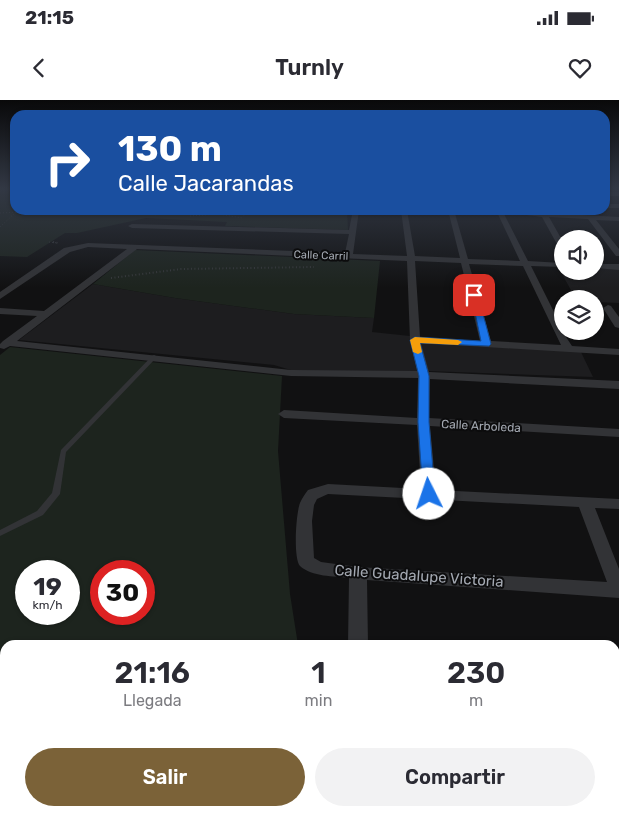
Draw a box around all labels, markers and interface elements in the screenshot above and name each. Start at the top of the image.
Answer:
text: 21:15 [25,6,74,29]
icon: back [25,54,53,82]
text: Turnly [275,54,344,81]
icon: heart [566,54,594,82]
text: 130 m [118,128,222,170]
icon: right [35,130,100,195]
text: Calle Jacarandas [118,170,294,197]
map controls [554,230,604,340]
button: sound [554,230,604,280]
street label: Calle Carril [293,248,349,263]
pin [453,274,495,316]
icon: arrive [460,281,488,309]
button: layers [554,290,604,340]
street label: Calle Arboleda [441,417,521,435]
position arrow [402,467,454,519]
speed limit sign: 30 [90,560,155,625]
street label: Calle Guadalupe Victoria [334,561,504,591]
text: 19 [33,572,62,601]
text: km/h [33,598,62,612]
text: 21:16 [115,655,190,691]
text: 1 [311,655,326,691]
text: 230 [447,655,505,691]
text: Llegada [123,691,182,710]
text: min [305,691,332,710]
text: m [469,691,483,710]
button: Salir [25,748,305,806]
button: Compartir [315,748,595,806]

